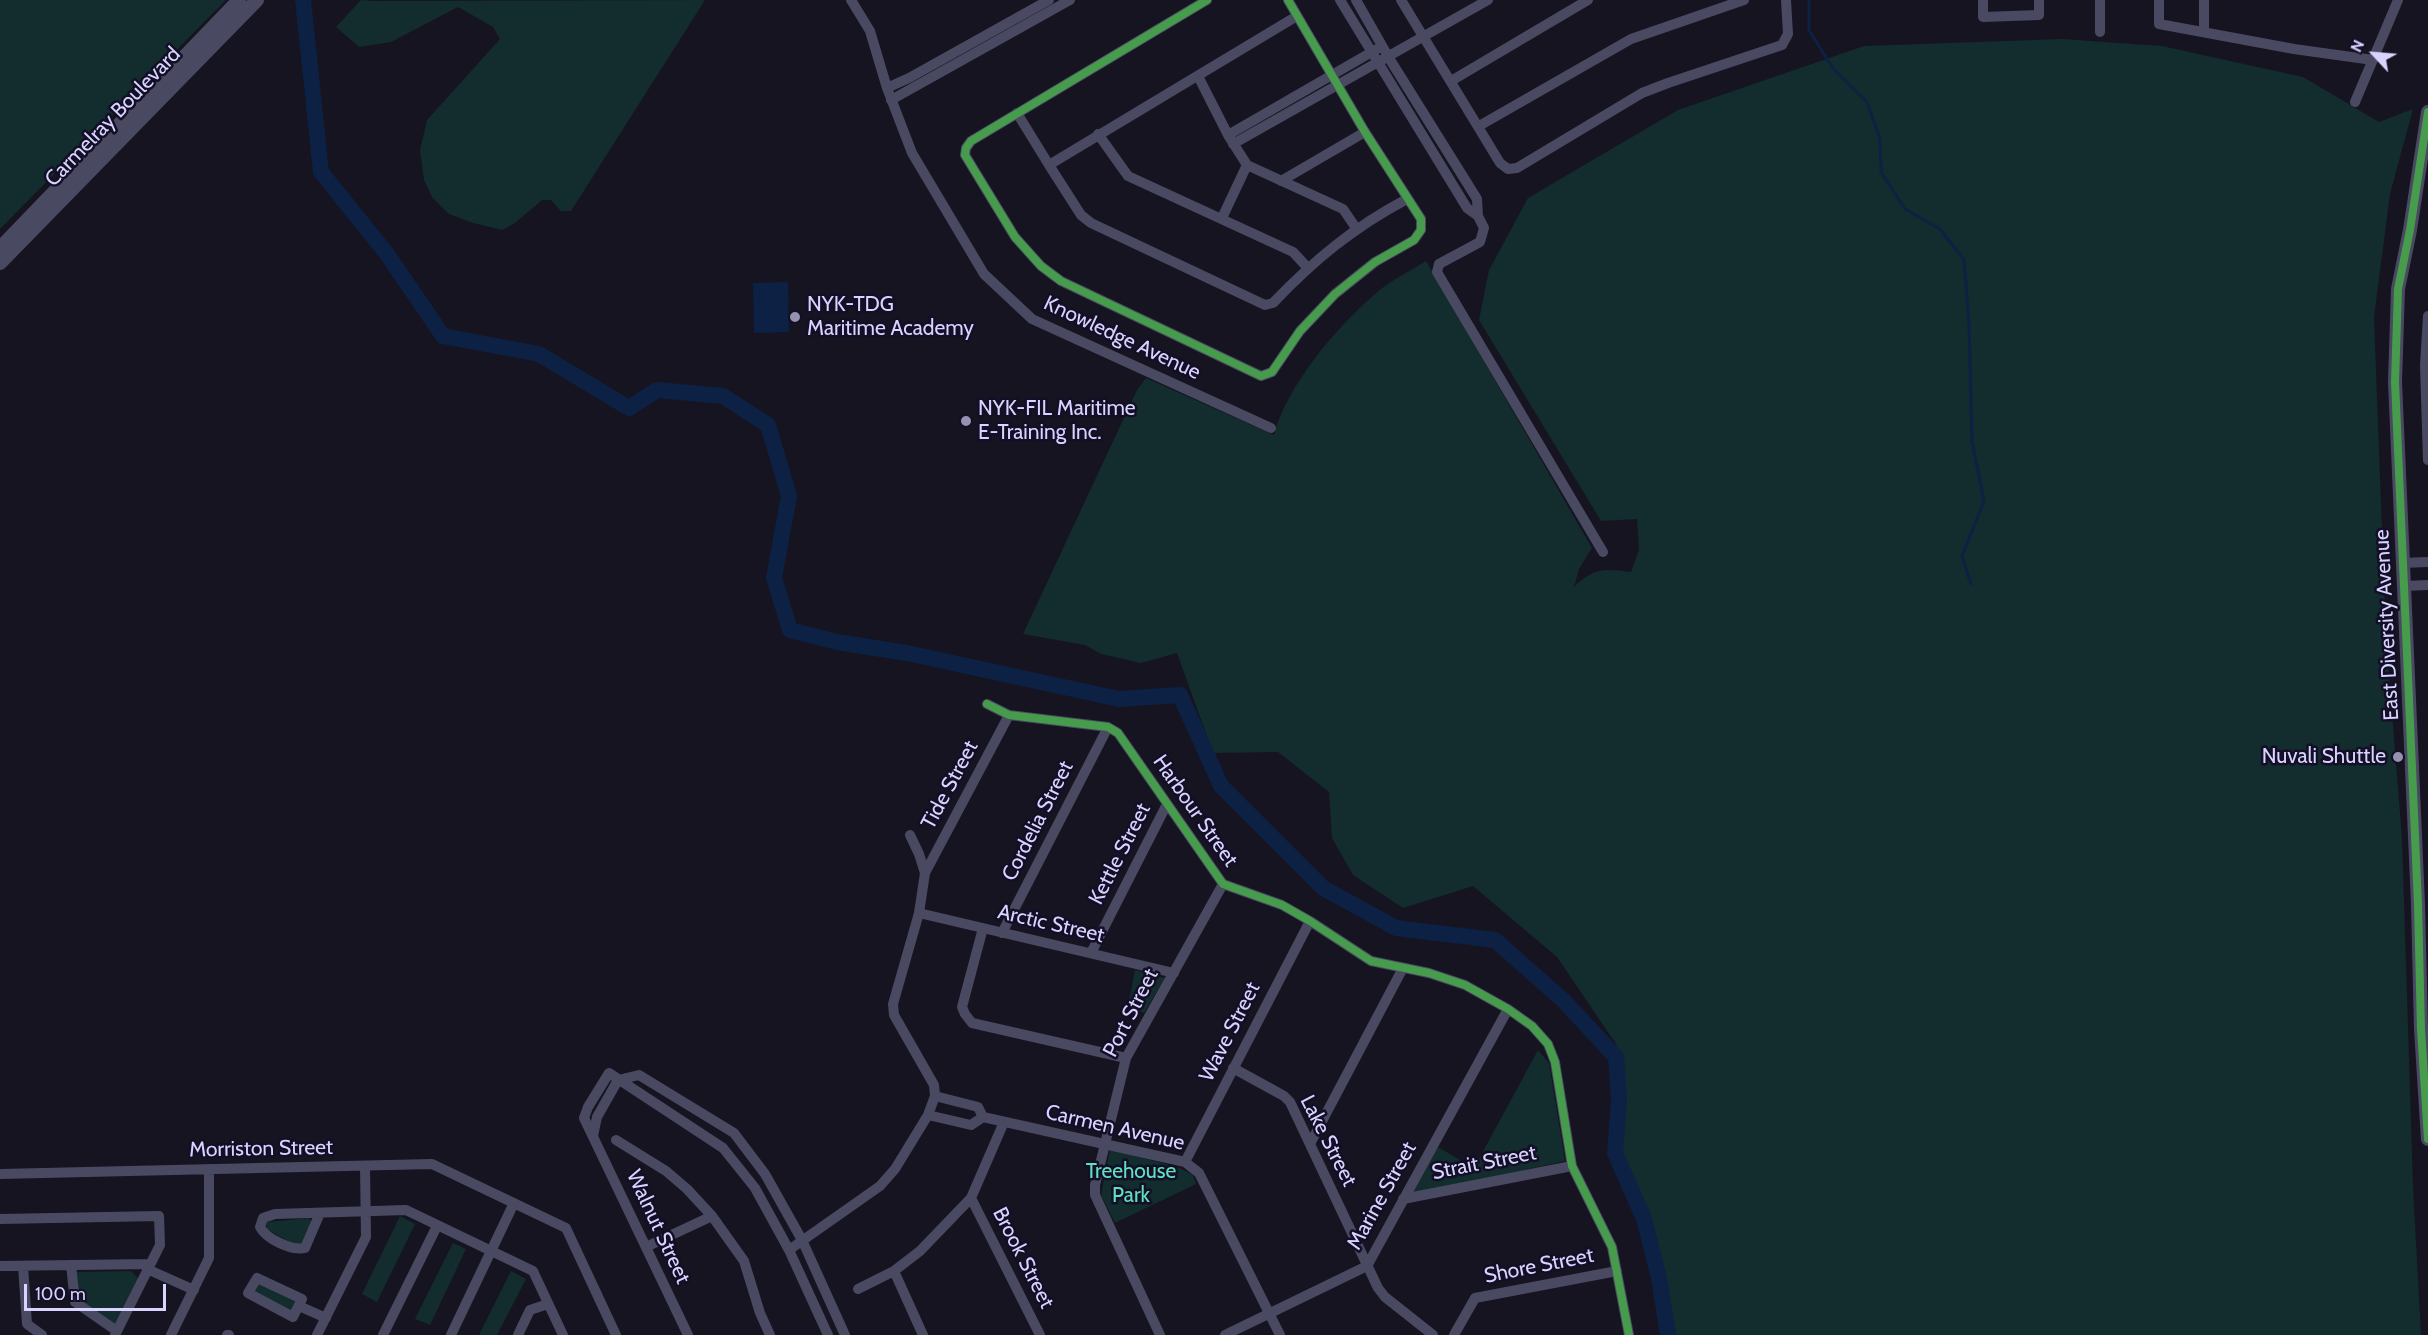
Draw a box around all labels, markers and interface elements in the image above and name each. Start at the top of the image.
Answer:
north arrow [2344,24,2404,84]
text: N [2346,37,2368,55]
street label: Carmelray Boulevard [40,42,186,192]
street label: Knowledge Avenue [1040,291,1204,385]
place label: NYK-TDG Maritime Academy [807,292,974,342]
marker: NYK-TDG Maritime Academy [788,310,802,324]
place label: NYK-FIL Maritime E-Training Inc. [978,396,1136,446]
marker: NYK-FIL Maritime E-Training Inc. [959,414,973,428]
street label: East Diversity Avenue [2369,529,2405,721]
street label: Tide Street [916,736,984,834]
place label: Nuvali Shuttle [2262,744,2386,770]
street label: Harbour Street [1147,750,1243,872]
marker: Nuvali Shuttle [2391,750,2405,764]
street label: Cordelia Street [997,757,1079,885]
street label: Kettle Street [1084,799,1156,909]
street label: Arctic Street [995,900,1107,948]
street label: Port Street [1098,965,1164,1061]
street label: Wave Street [1194,978,1266,1086]
street label: Lake Street [1294,1091,1362,1191]
street label: Carmen Avenue [1043,1100,1187,1156]
street label: Morriston Street [189,1135,333,1163]
street label: Marine Street [1342,1138,1422,1254]
street label: Strait Street [1430,1141,1538,1185]
park label: Treehouse Park [1086,1159,1176,1209]
street label: Walnut Street [621,1166,695,1288]
street label: Brook Street [987,1203,1059,1313]
street label: Shore Street [1482,1243,1596,1289]
scale bar [27,1272,170,1310]
text: 100 m [35,1283,86,1305]

